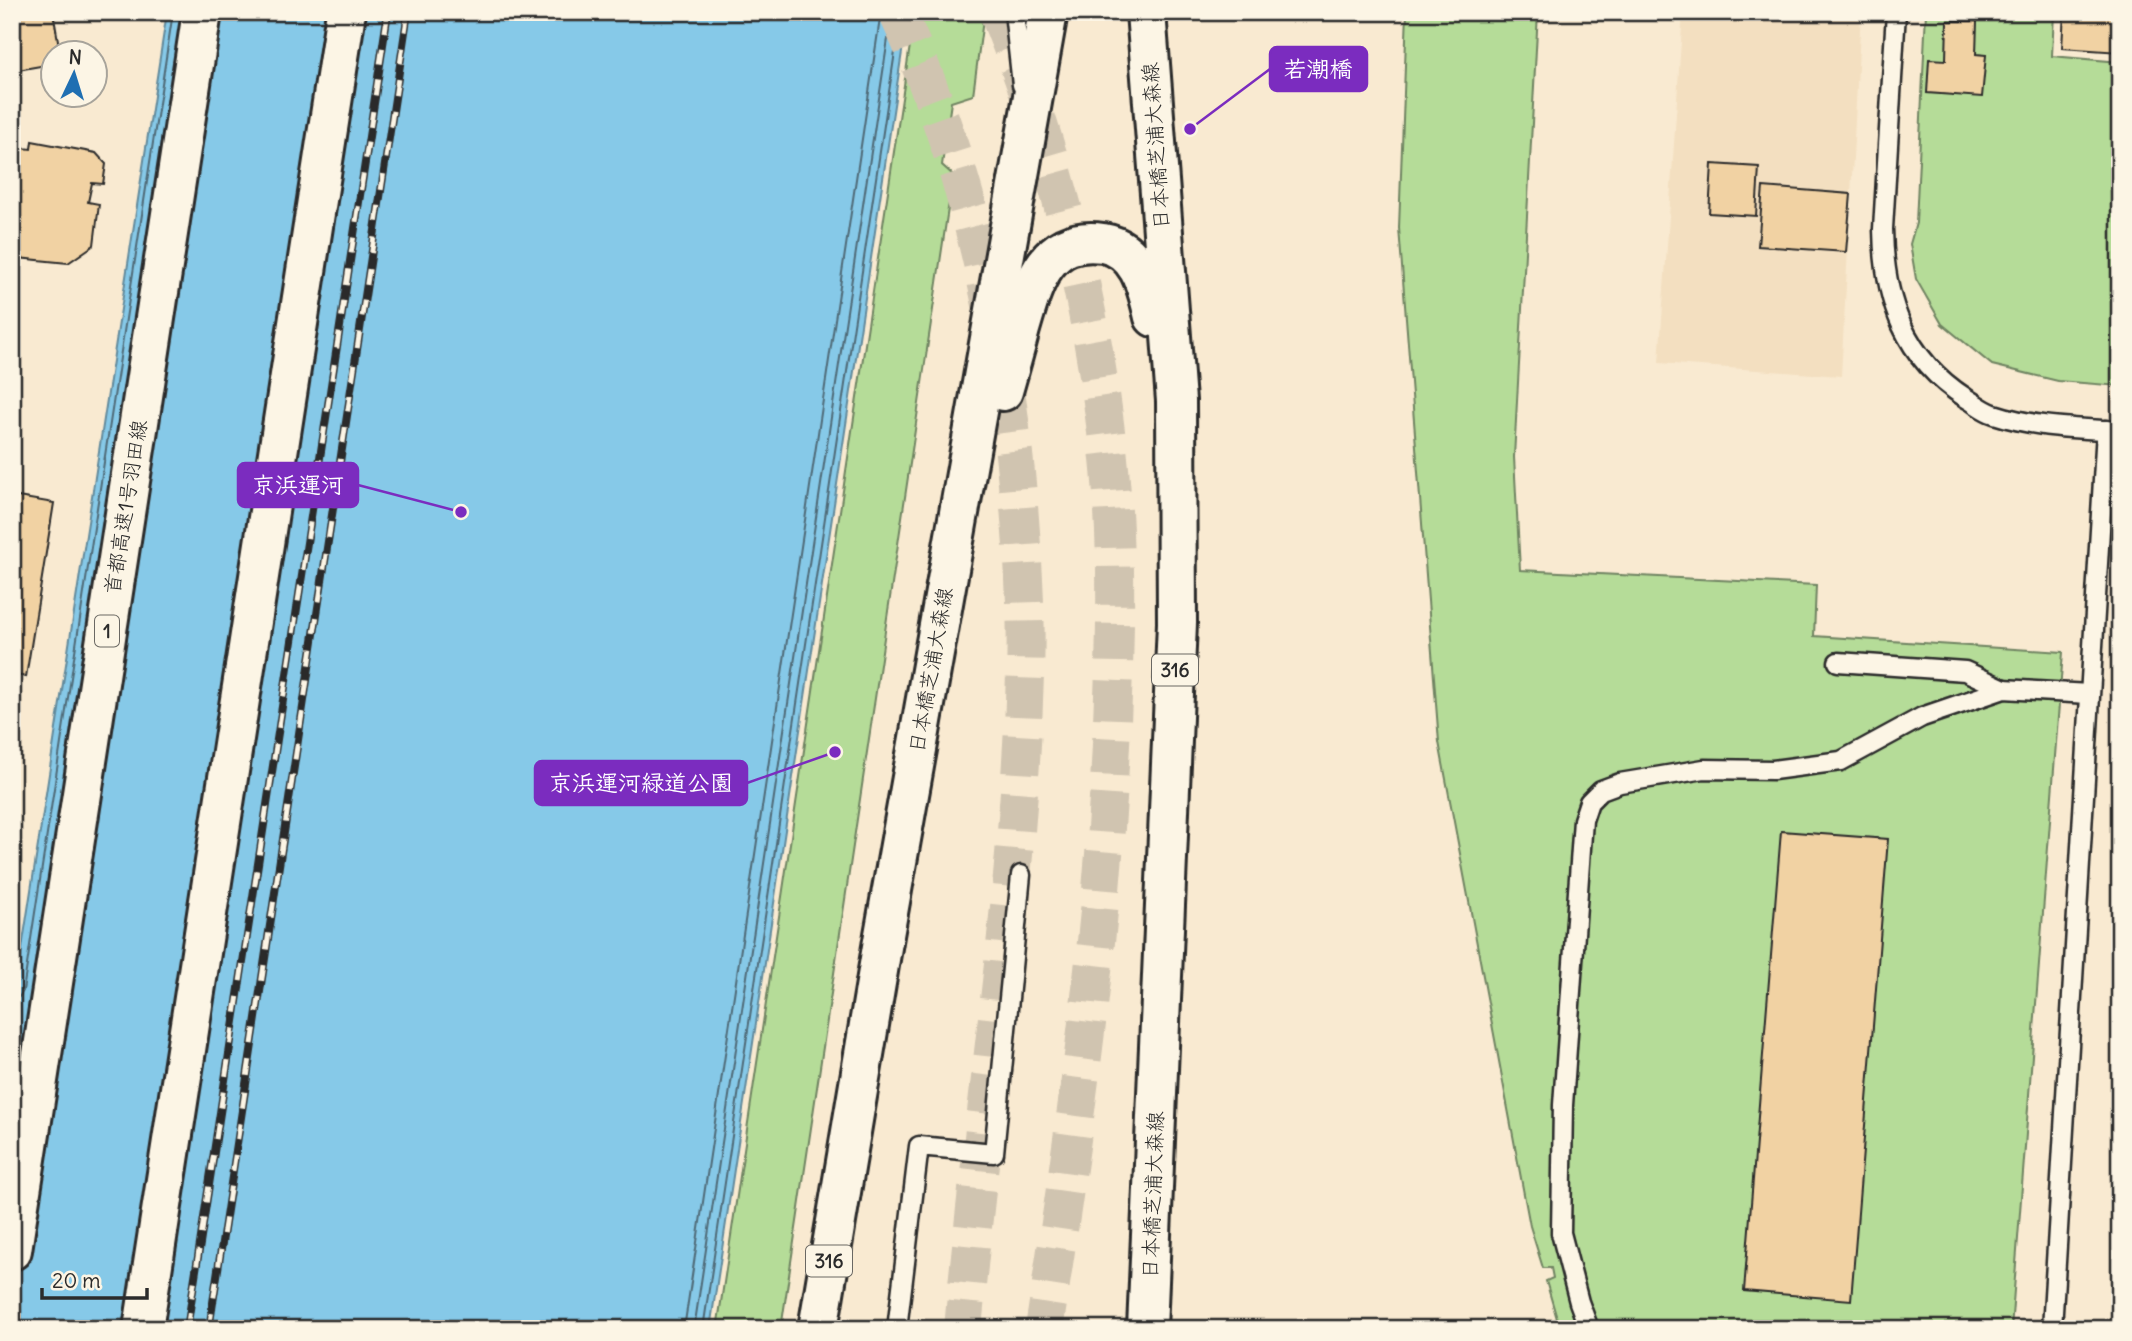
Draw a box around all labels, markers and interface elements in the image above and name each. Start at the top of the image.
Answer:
north arrow [38,38,108,108]
text: N [68,45,83,69]
callout: 若潮橋 [1270,47,1367,91]
text: 若潮橋 [1284,54,1353,83]
street label: 日本橋芝浦大森線 [1136,61,1175,231]
street label: 首都高速1号羽田線 [98,418,153,596]
callout: 京浜運河 [238,463,358,507]
text: 京浜運河 [252,470,344,499]
street label: 日本橋芝浦大森線 [903,585,958,755]
road number: 1 [95,616,119,646]
road number: 316 [1152,654,1198,685]
callout: 京浜運河緑道公園 [535,761,747,805]
text: 京浜運河緑道公園 [549,768,733,797]
street label: 日本橋芝浦大森線 [1136,1111,1169,1279]
road number: 316 [806,1246,852,1276]
scale bar [42,1257,147,1301]
text: 20 m [52,1267,101,1294]

